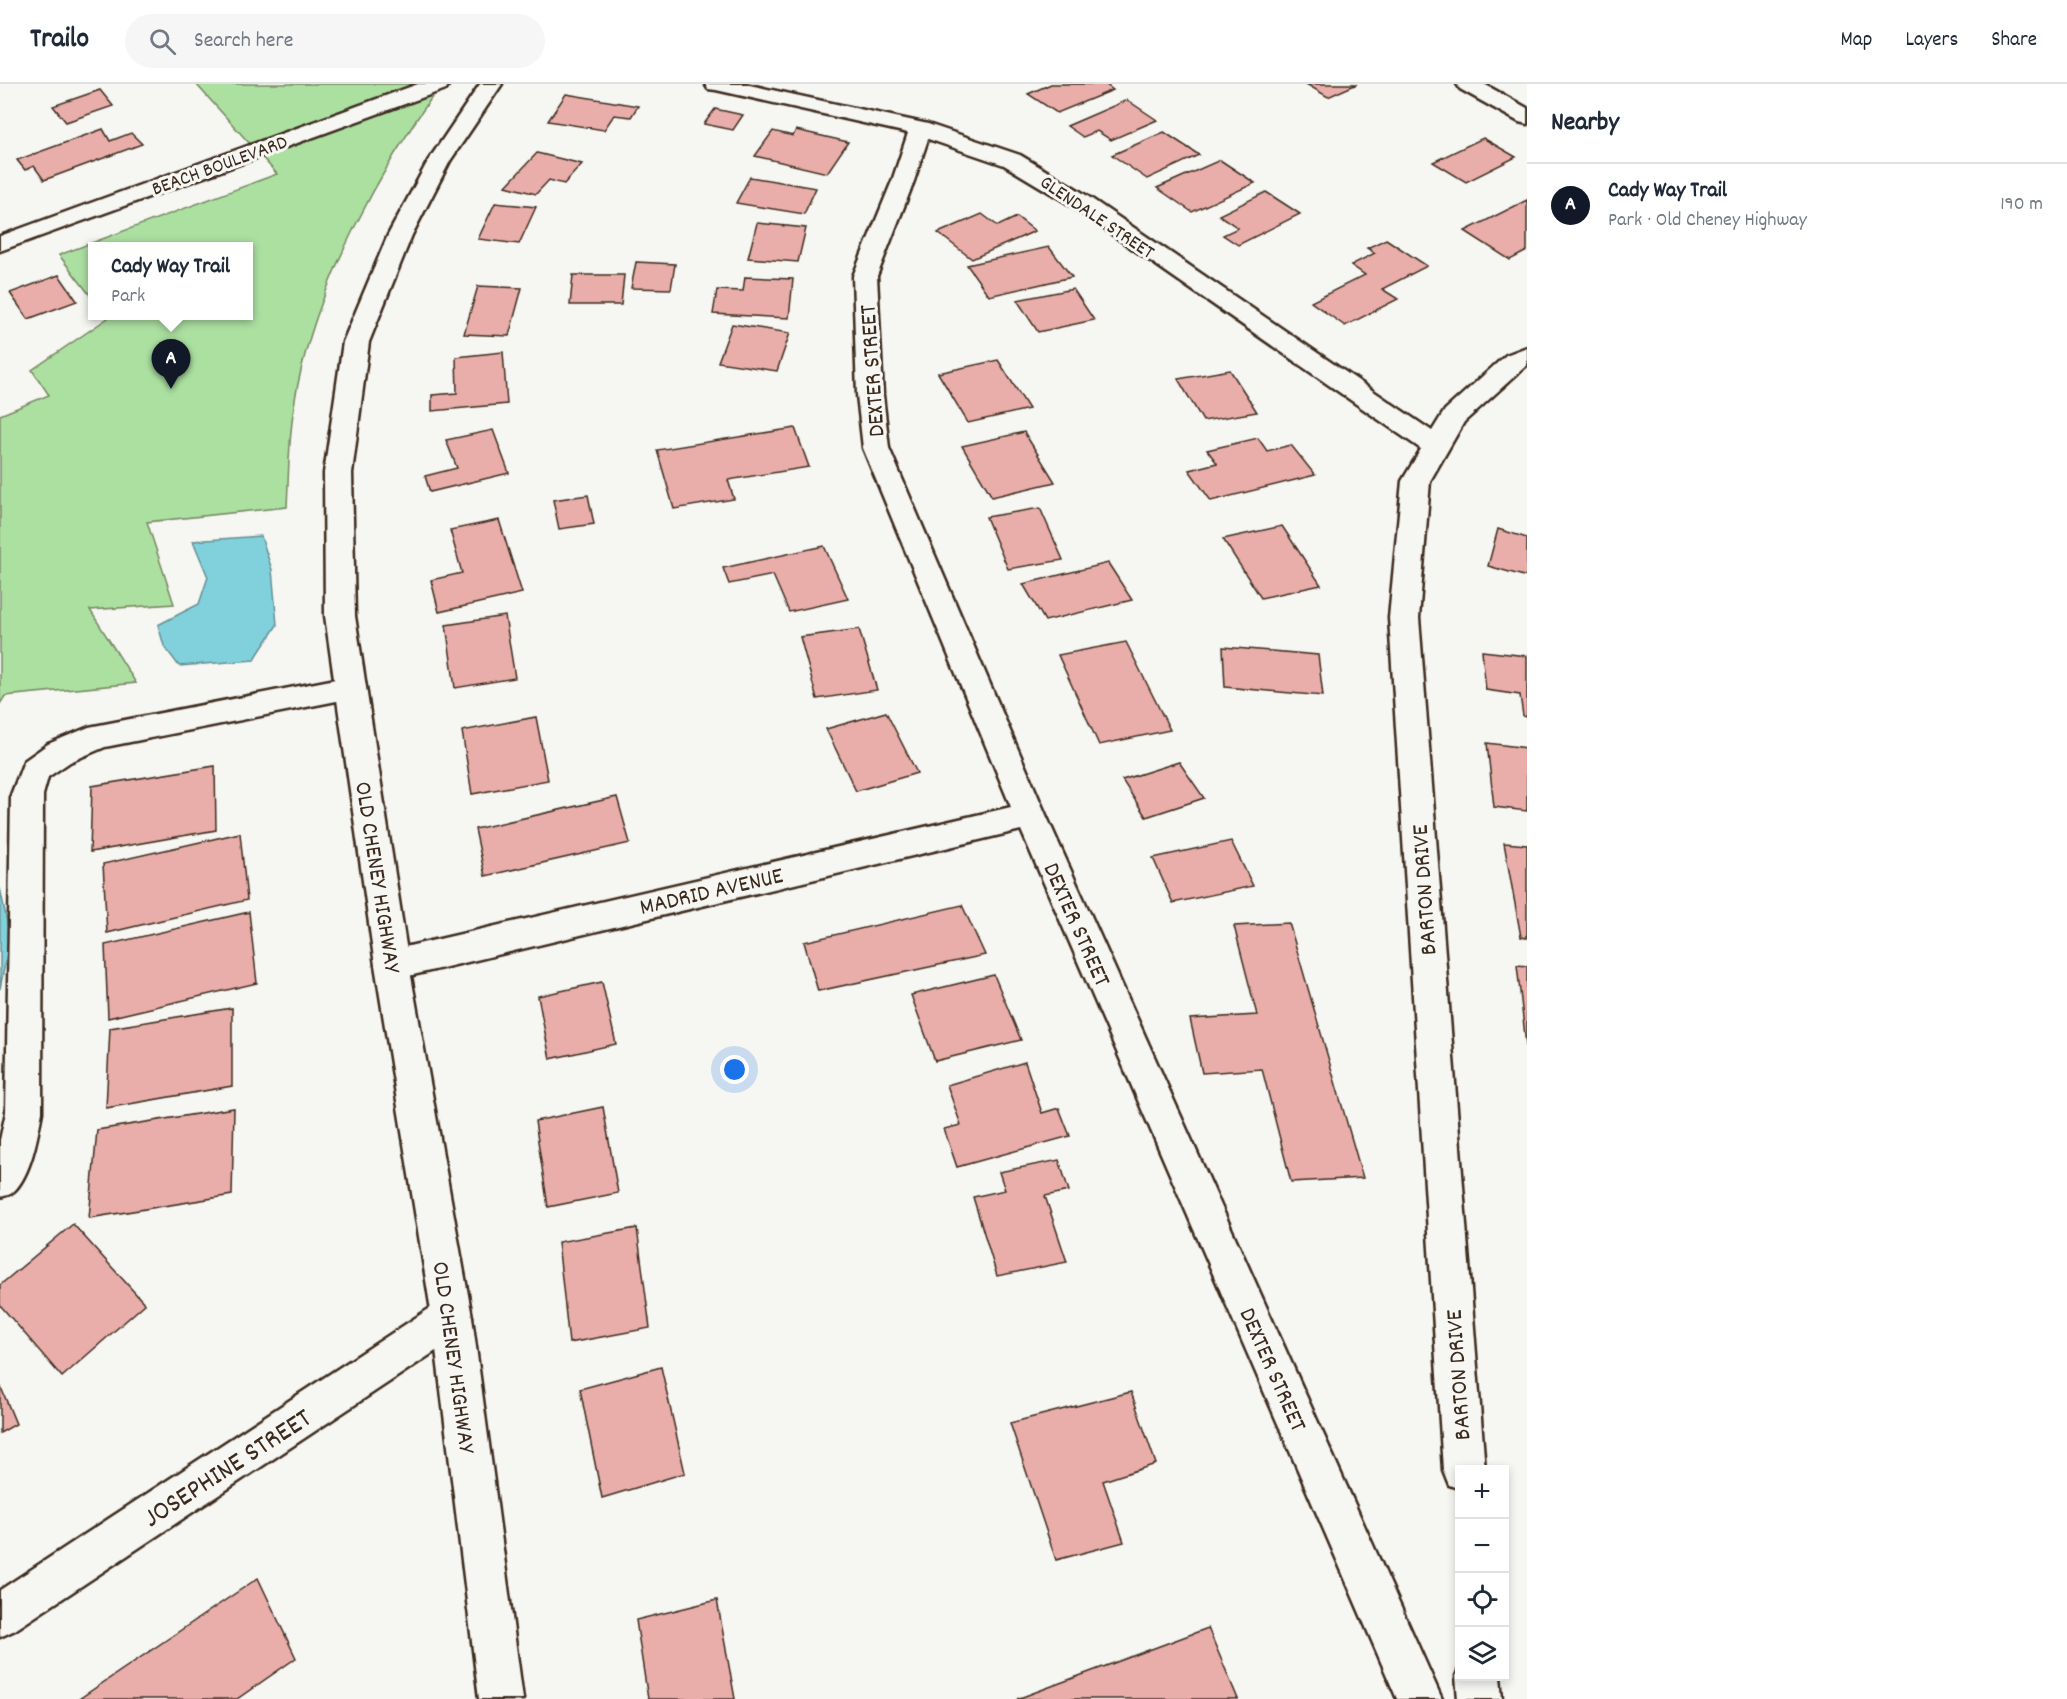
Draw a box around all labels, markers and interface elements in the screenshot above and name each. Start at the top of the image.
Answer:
search box [125,14,545,68]
text: Trailo [30,21,89,61]
icon: search [146,25,179,58]
text: Search here [194,26,293,57]
text: Map [1841,26,1872,56]
text: Layers [1905,26,1958,56]
text: Share [1991,26,2037,56]
text: Nearby [1551,105,1619,142]
street label: BEACH BOULEVARD [148,129,292,204]
street label: GLENDALE STREET [1033,170,1159,267]
text: Cady Way Trail [1608,176,1727,207]
text: A [1565,191,1576,219]
text: 190 m [2000,191,2043,219]
text: Park · Old Cheney Highway [1608,207,1807,235]
popup [88,242,253,320]
text: Cady Way Trail [111,252,230,283]
text: Park [111,283,145,311]
street label: DEXTER STREET [852,303,896,438]
pin: A [152,340,190,389]
street label: OLD CHENEY HIGHWAY [344,779,408,977]
street label: BARTON DRIVE [1404,823,1448,956]
street label: DEXTER STREET [1033,858,1118,993]
street label: MADRID AVENUE [637,860,787,926]
your location [720,1055,749,1084]
street label: OLD CHENEY HIGHWAY [422,1259,482,1457]
street label: DEXTER STREET [1229,1303,1314,1438]
street label: BARTON DRIVE [1438,1308,1482,1441]
street label: JOSEPHINE STREET [137,1401,321,1540]
map controls [1455,1465,1509,1681]
button: + [1455,1465,1509,1519]
button: − [1455,1519,1509,1573]
button: locate [1455,1573,1509,1627]
button: layers [1455,1627,1509,1681]

